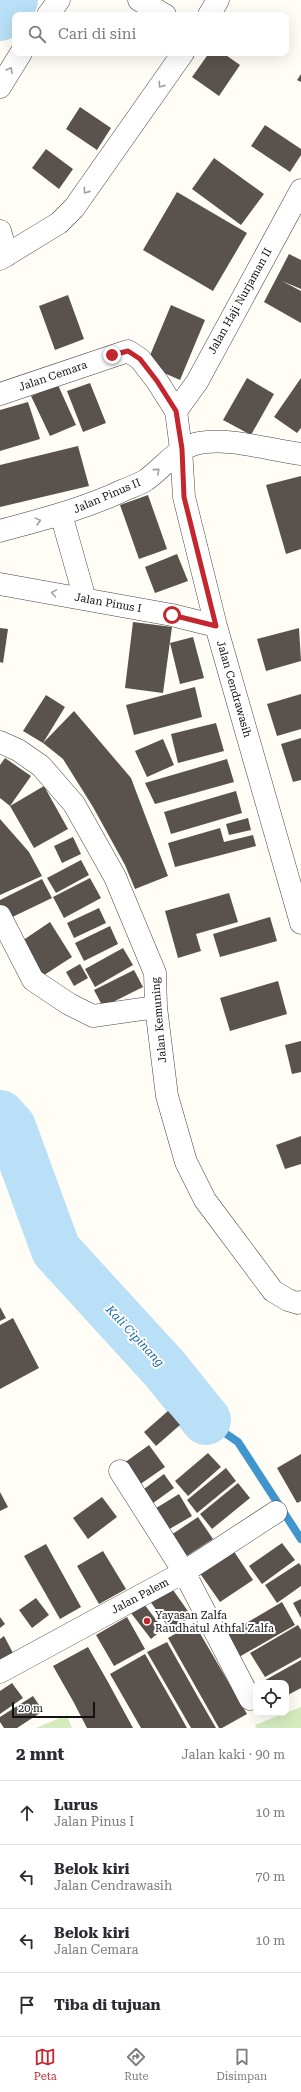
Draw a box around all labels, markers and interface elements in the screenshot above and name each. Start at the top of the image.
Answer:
search box [12,12,289,56]
icon: search [26,23,48,45]
text: Cari di sini [58,25,136,43]
one-way arrow [6,67,13,74]
one-way arrow [158,81,166,88]
one-way arrow [83,187,91,194]
street label: Jalan Haji Nurjaman II [205,246,275,356]
route end [103,346,121,364]
street label: Jalan Cemara [17,358,89,394]
one-way arrow [152,468,159,475]
street label: Jalan Pinus II [71,476,143,516]
one-way arrow [34,517,41,526]
one-way arrow [51,590,57,598]
street label: Jalan Pinus I [74,591,142,615]
route start [163,606,181,624]
street label: Jalan Cendrawasih [214,639,254,739]
street label: Jalan Kemuning [149,976,169,1063]
water label: Kali Cipinang [102,1302,167,1370]
street label: Jalan Palem [109,1575,171,1617]
place label: Yayasan Zalfa Raudhatul Athfal Zalfa [155,1609,274,1635]
marker: Yayasan Zalfa Raudhatul Athfal Zalfa [142,1616,152,1626]
map controls [253,1680,289,1716]
button: locate [253,1680,289,1716]
scale bar [12,1700,95,1719]
text: 20 m [18,1702,43,1715]
text: 2 mnt [16,1744,65,1764]
text: Jalan kaki · 90 m [181,1747,285,1762]
text: Lurus [54,1796,98,1814]
icon: ahead [16,1802,38,1824]
text: 10 m [255,1805,285,1820]
text: Jalan Pinus I [54,1814,134,1829]
text: Belok kiri [54,1860,130,1878]
icon: left [16,1866,38,1888]
text: 70 m [255,1869,285,1884]
text: Jalan Cendrawasih [54,1878,172,1893]
text: Belok kiri [54,1924,130,1942]
icon: left [16,1930,38,1952]
text: 10 m [255,1933,285,1948]
text: Jalan Cemara [54,1942,139,1957]
icon: arrive [16,1994,38,2016]
text: Tiba di tujuan [54,1996,161,2014]
tab: Peta [34,2046,57,2083]
tab: Rute [124,2046,149,2083]
tab: Disimpan [216,2046,267,2083]

